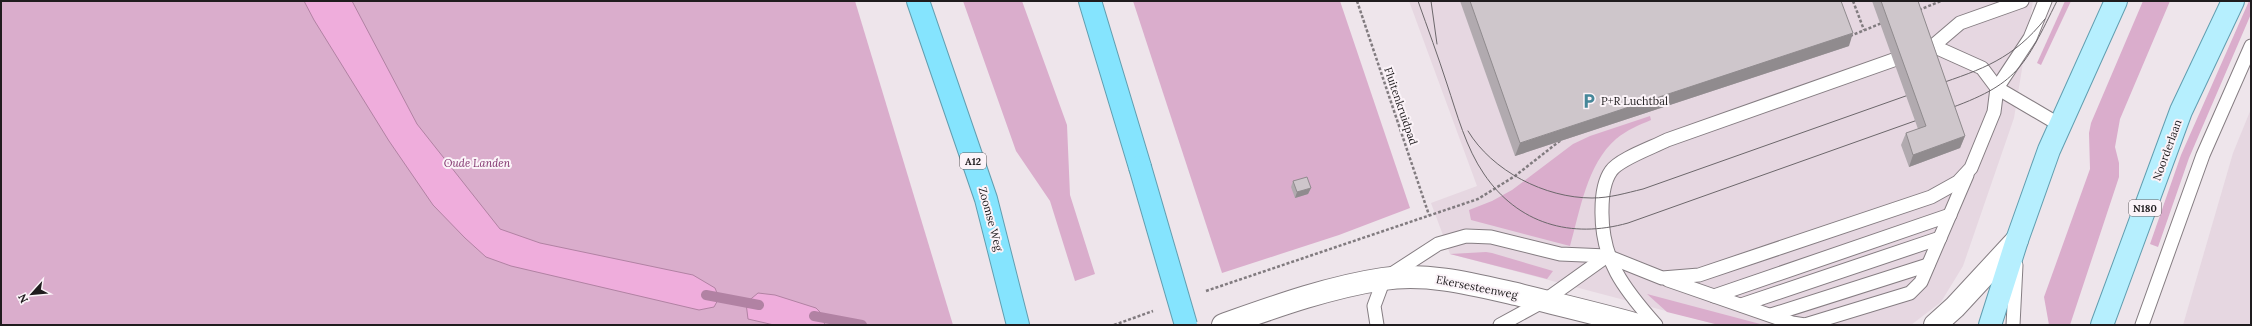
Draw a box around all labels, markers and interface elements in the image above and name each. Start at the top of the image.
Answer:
street label: Fluitenkruidpad [1381,65,1421,147]
parking icon: P+R Luchtbal [1580,92,1598,110]
place label: P+R Luchtbal [1601,94,1668,108]
street label: Noorderlaan [2149,117,2185,183]
road number: A12 [960,153,986,169]
park label: Oude Landen [444,156,511,170]
street label: Zoomse Weg [976,185,1007,254]
road number: N180 [2129,200,2161,216]
street label: Ekersesteenweg [1435,272,1520,302]
north arrow [12,274,52,314]
text: N [15,291,31,306]

